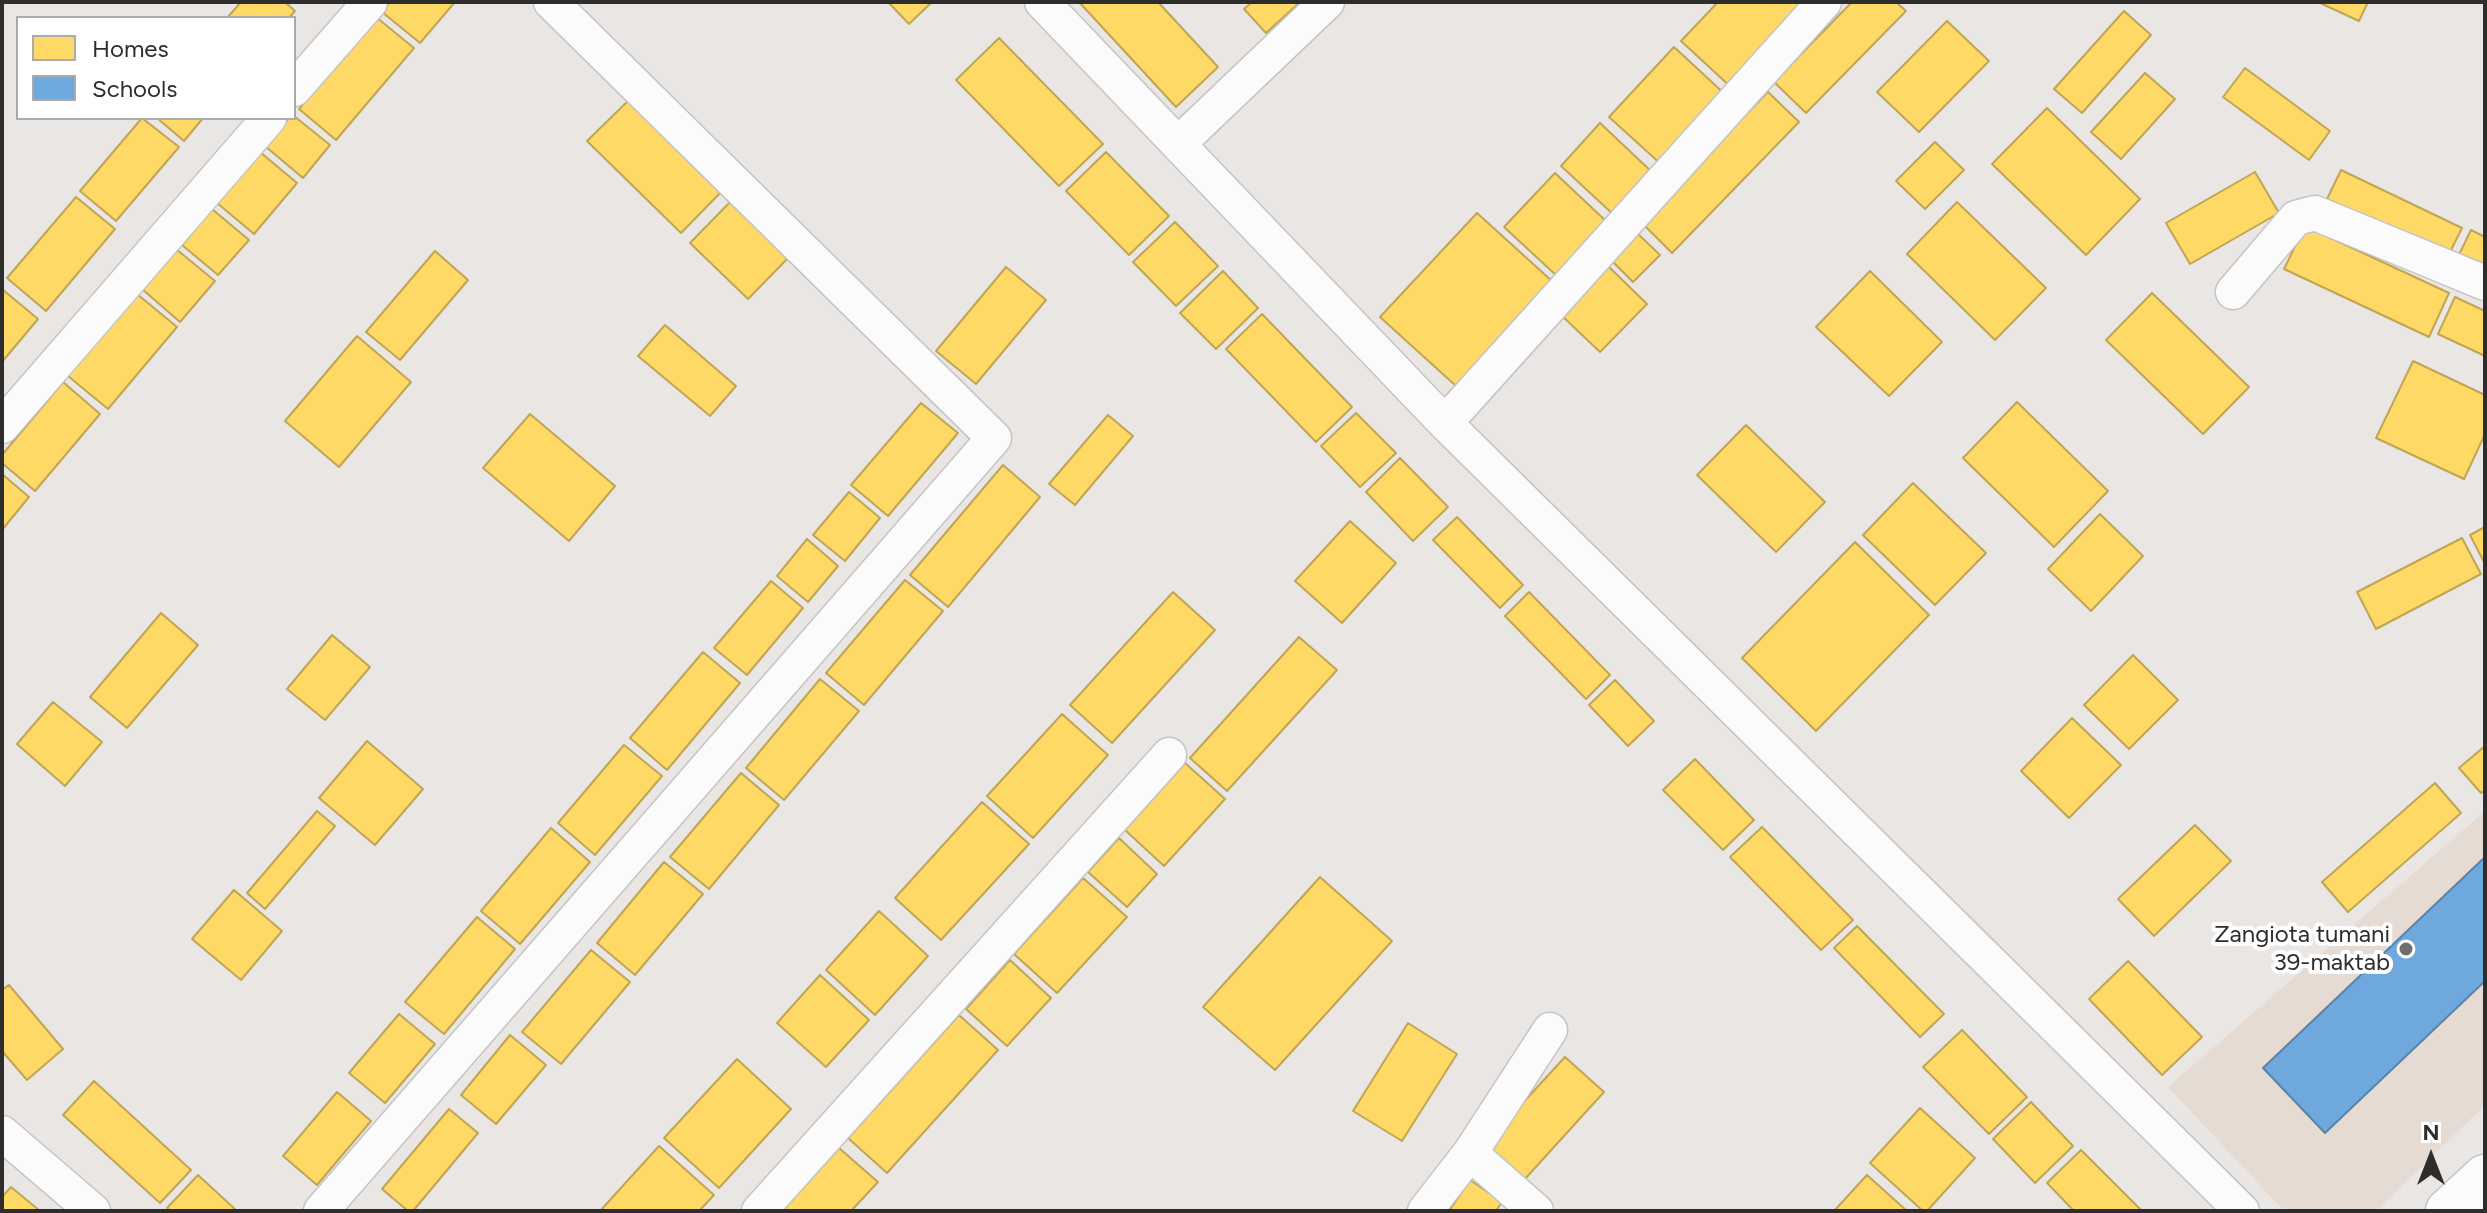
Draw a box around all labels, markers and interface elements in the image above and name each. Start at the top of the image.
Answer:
legend [16,16,296,120]
text: Homes [92,34,169,63]
text: Schools [92,74,177,103]
place label: Zangiota tumani 39-maktab [2214,921,2390,977]
marker: Zangiota tumani 39-maktab [2397,940,2415,958]
north arrow [2391,1117,2471,1197]
text: N [2422,1119,2440,1146]

